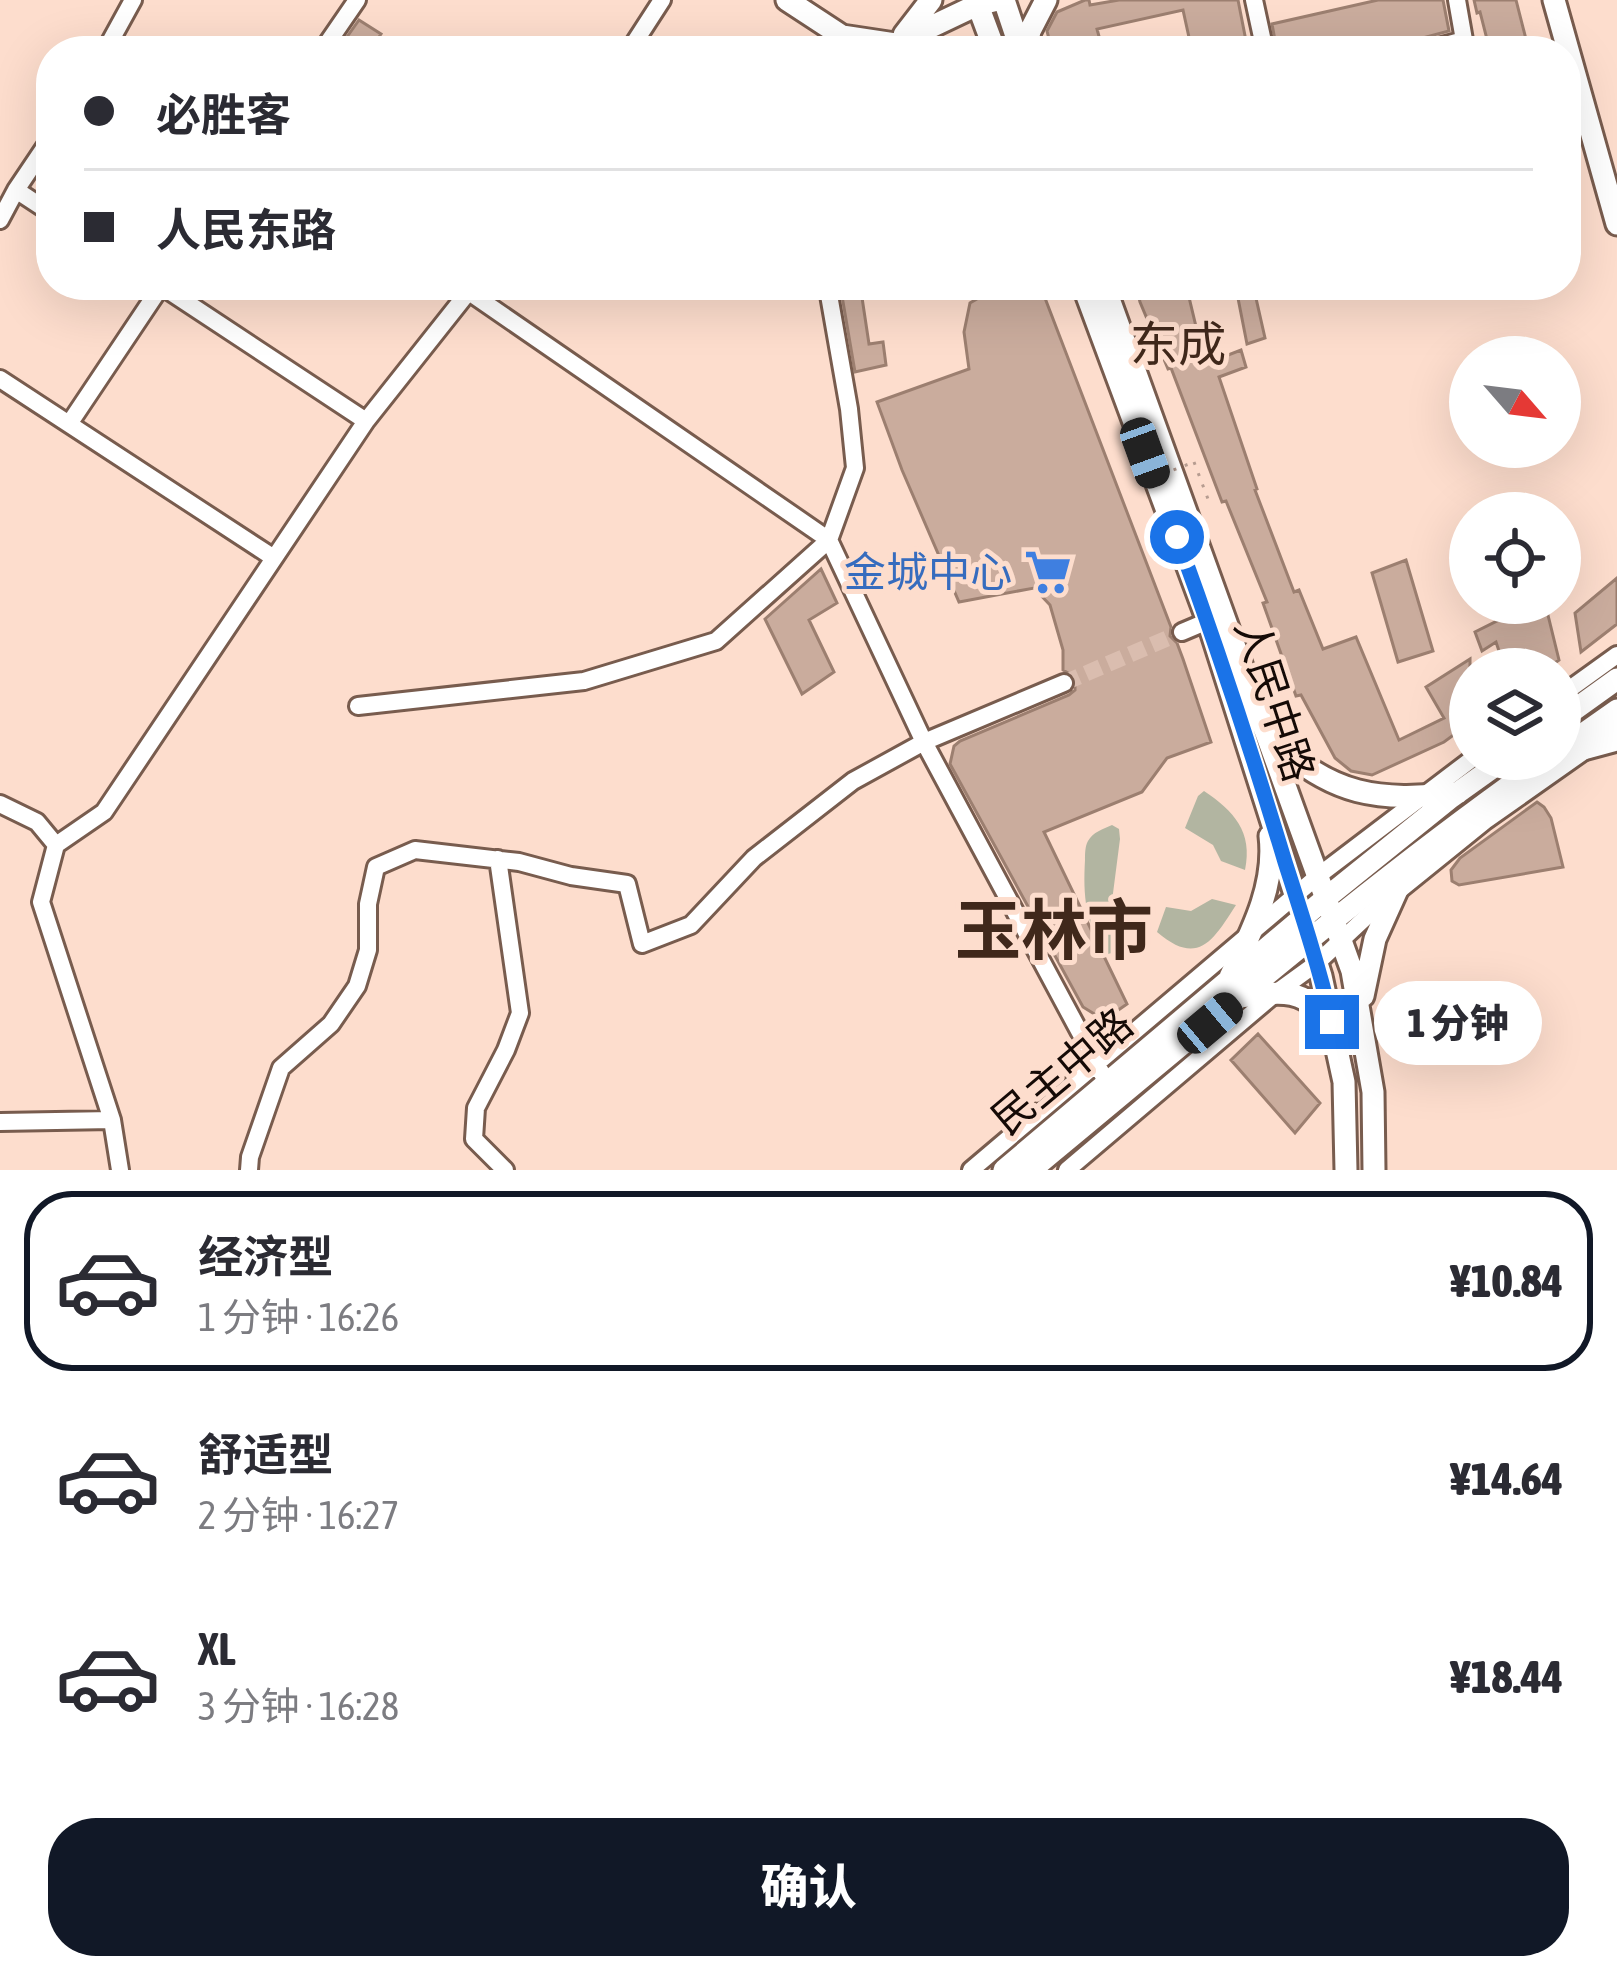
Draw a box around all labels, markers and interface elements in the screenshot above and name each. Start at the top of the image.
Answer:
text: 必胜客 [156,89,291,141]
text: 人民东路 [156,204,336,256]
district label: 东成 [1130,316,1226,371]
north arrow [1449,336,1581,468]
map controls [1449,336,1581,780]
car [1116,413,1174,493]
button: locate [1449,492,1581,624]
route start [1150,510,1204,564]
supermarket icon: 金城中心 [1023,547,1073,597]
place label: 金城中心 [844,548,1012,596]
street label: 人民中路 [1226,613,1324,787]
button: layers [1449,648,1581,780]
district label: 玉林市 [955,892,1153,968]
callout: 1 分钟 [1374,980,1542,1064]
car [1171,986,1249,1060]
route end [1305,995,1359,1049]
street label: 民主中路 [982,999,1142,1143]
text: 1 分钟 [1407,1001,1509,1045]
icon: car [54,1227,162,1335]
text: 经济型 [198,1231,333,1283]
text: ¥10.84 [1450,1255,1563,1307]
text: 1 分钟 · 16:26 [198,1295,399,1339]
icon: car [54,1425,162,1533]
text: 舒适型 [198,1429,333,1481]
text: ¥14.64 [1450,1453,1563,1505]
text: 2 分钟 · 16:27 [198,1493,399,1537]
icon: car [54,1623,162,1731]
text: XL [198,1623,236,1675]
text: ¥18.44 [1450,1651,1563,1703]
text: 3 分钟 · 16:28 [198,1684,399,1728]
button: 确认 [48,1818,1569,1956]

